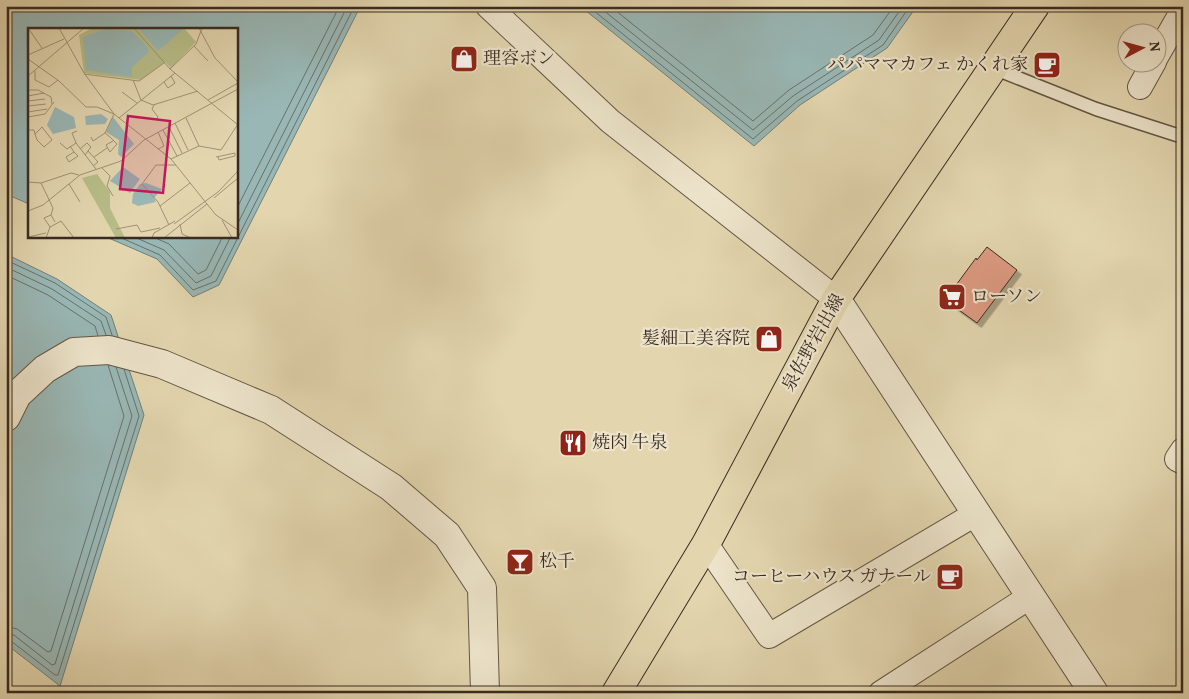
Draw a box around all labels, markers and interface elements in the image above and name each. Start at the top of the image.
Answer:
north arrow [1116,22,1166,72]
inset map [28,28,238,238]
text: N [1143,41,1163,53]
shop icon: 理容ボン [449,44,479,74]
place label: 理容ボン [483,47,555,72]
cafe icon: パパママカフェ かくれ家 [1032,50,1062,80]
place label: パパママカフェ かくれ家 [827,53,1028,78]
supermarket icon: ローソン [937,282,967,312]
place label: ローソン [971,285,1042,310]
street label: 泉佐野岩出線 [777,290,851,396]
shop icon: 髪細工美容院 [754,324,784,354]
place label: 髪細工美容院 [642,327,750,352]
restaurant icon: 焼肉 牛泉 [558,428,588,458]
place label: 焼肉 牛泉 [592,431,668,456]
bar icon: 松千 [505,547,535,577]
place label: 松千 [539,550,575,575]
cafe icon: コーヒーハウス ガナール [935,562,965,592]
place label: コーヒーハウス ガナール [732,565,931,590]

